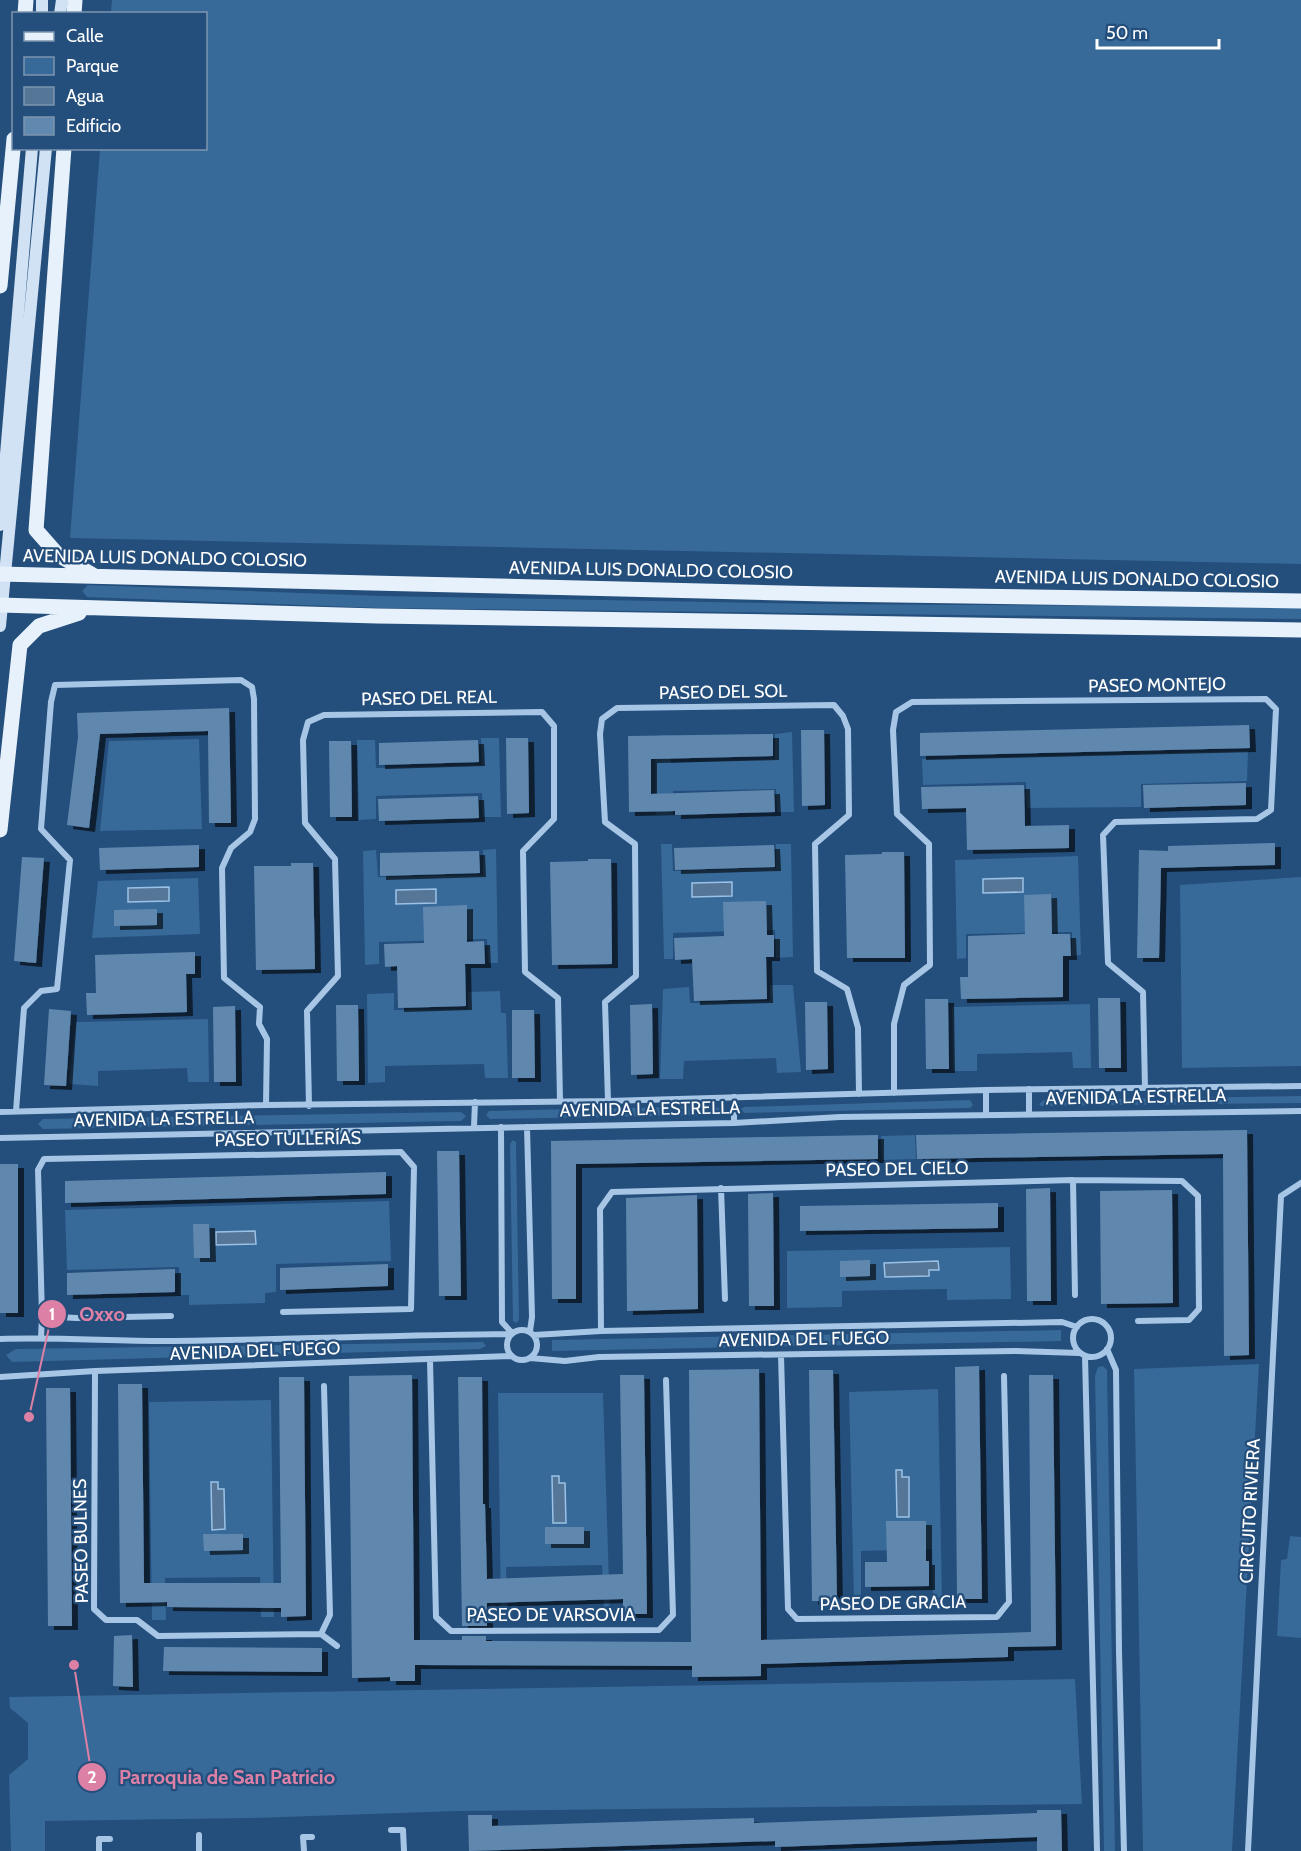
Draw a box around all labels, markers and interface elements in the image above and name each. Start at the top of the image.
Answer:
legend [12,12,207,150]
scale bar [1097,12,1218,50]
text: 50 m [1106,22,1148,44]
text: Calle [66,25,103,47]
text: Parque [66,55,119,77]
text: Agua [66,85,104,107]
text: Edificio [66,115,121,137]
street label: AVENIDA LUIS DONALDO COLOSIO [23,545,307,571]
street label: AVENIDA LUIS DONALDO COLOSIO [509,557,793,583]
street label: AVENIDA LUIS DONALDO COLOSIO [995,566,1279,592]
street label: PASEO MONTEJO [1088,673,1226,697]
street label: PASEO DEL SOL [659,680,787,704]
street label: PASEO DEL REAL [361,686,497,710]
street label: AVENIDA LA ESTRELLA [1046,1084,1226,1110]
street label: AVENIDA LA ESTRELLA [560,1096,740,1122]
street label: AVENIDA LA ESTRELLA [74,1106,254,1132]
street label: PASEO TULLERÍAS [215,1127,361,1151]
street label: PASEO DEL CIELO [825,1157,969,1181]
callout: Oxxo [37,1295,136,1333]
text: Oxxo [79,1302,125,1326]
text: 1 [49,1303,55,1325]
street label: AVENIDA DEL FUEGO [718,1327,890,1351]
street label: AVENIDA DEL FUEGO [169,1337,341,1365]
street label: CIRCUITO RIVIERA [1235,1438,1265,1584]
street label: PASEO BULNES [69,1478,93,1604]
street label: PASEO DE GRACIA [820,1591,966,1615]
street label: PASEO DE VARSOVIA [467,1604,635,1626]
callout: Parroquia de San Patricio [77,1758,347,1796]
text: Parroquia de San Patricio [119,1765,335,1789]
text: 2 [87,1766,97,1788]

